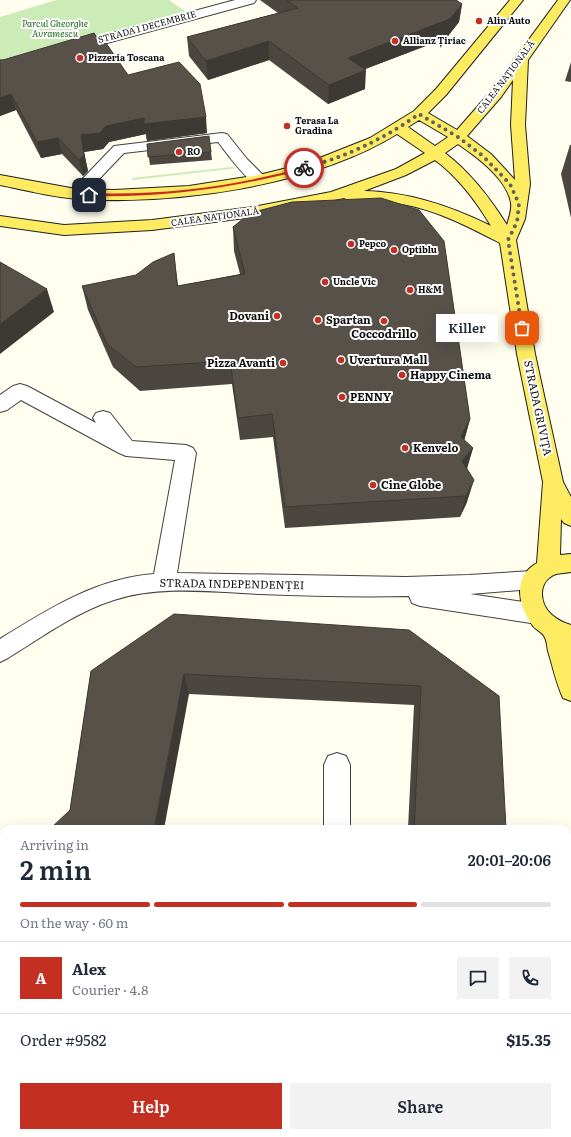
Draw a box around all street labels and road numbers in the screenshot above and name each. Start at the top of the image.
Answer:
street label: STRADA 1 DECEMBRIE [96,6,198,46]
street label: CALEA NAȚIONALĂ [473,37,538,117]
street label: CALEA NAȚIONALĂ [170,203,260,230]
street label: STRADA GRIVIȚA [520,359,557,457]
street label: STRADA INDEPENDENȚEI [159,574,305,593]

